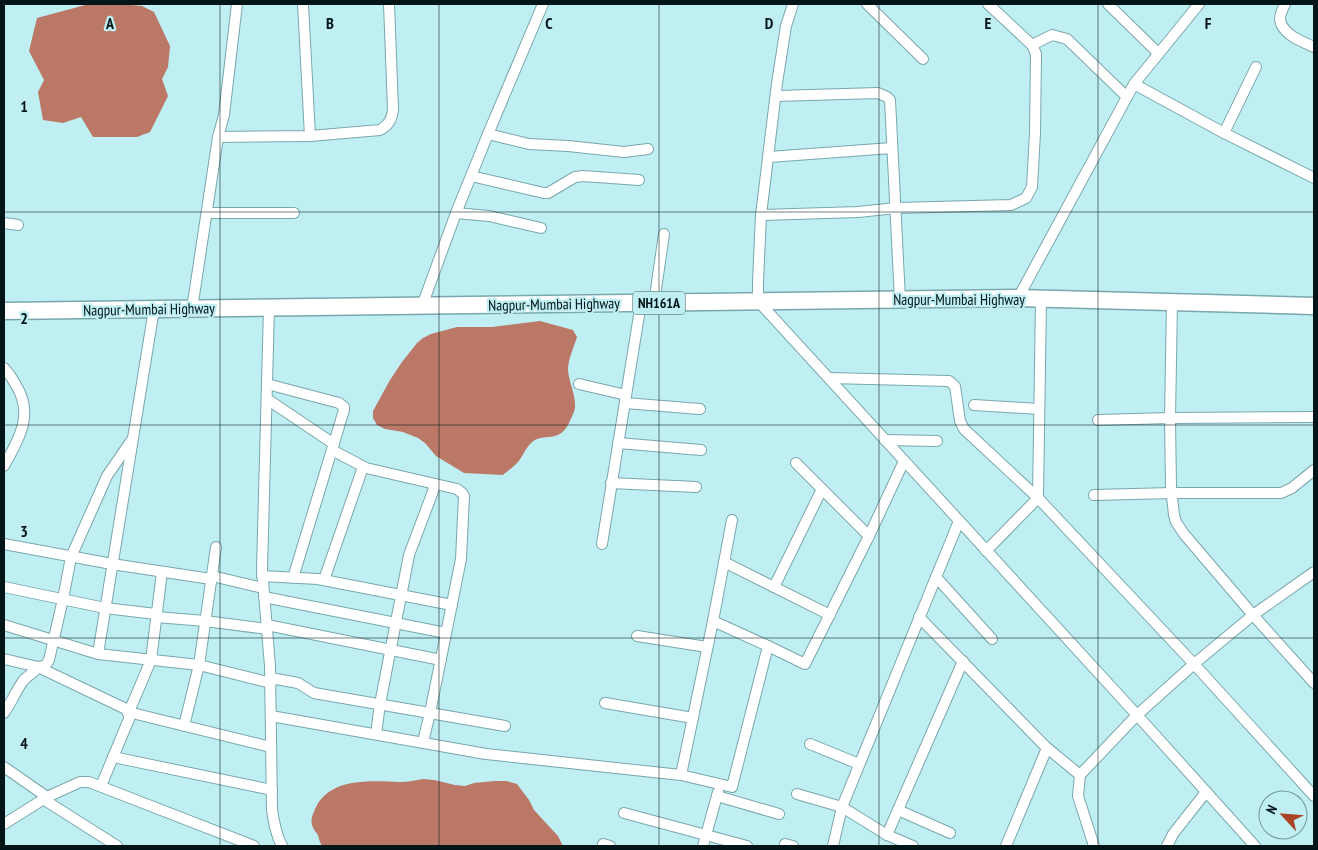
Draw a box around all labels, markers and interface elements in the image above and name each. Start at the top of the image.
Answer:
text: A [105,13,115,33]
text: B [326,13,334,33]
text: C [545,13,553,33]
text: D [765,13,774,33]
text: E [985,13,992,33]
text: F [1205,13,1212,33]
text: 1 [20,96,28,116]
street label: Nagpur-Mumbai Highway [893,290,1025,309]
road number: NH161A [633,292,685,314]
street label: Nagpur-Mumbai Highway [488,293,620,315]
street label: Nagpur-Mumbai Highway [83,298,215,320]
text: 2 [20,308,28,328]
text: 3 [20,521,28,541]
text: 4 [20,733,28,753]
north arrow [1258,790,1308,840]
text: N [1262,802,1281,817]

